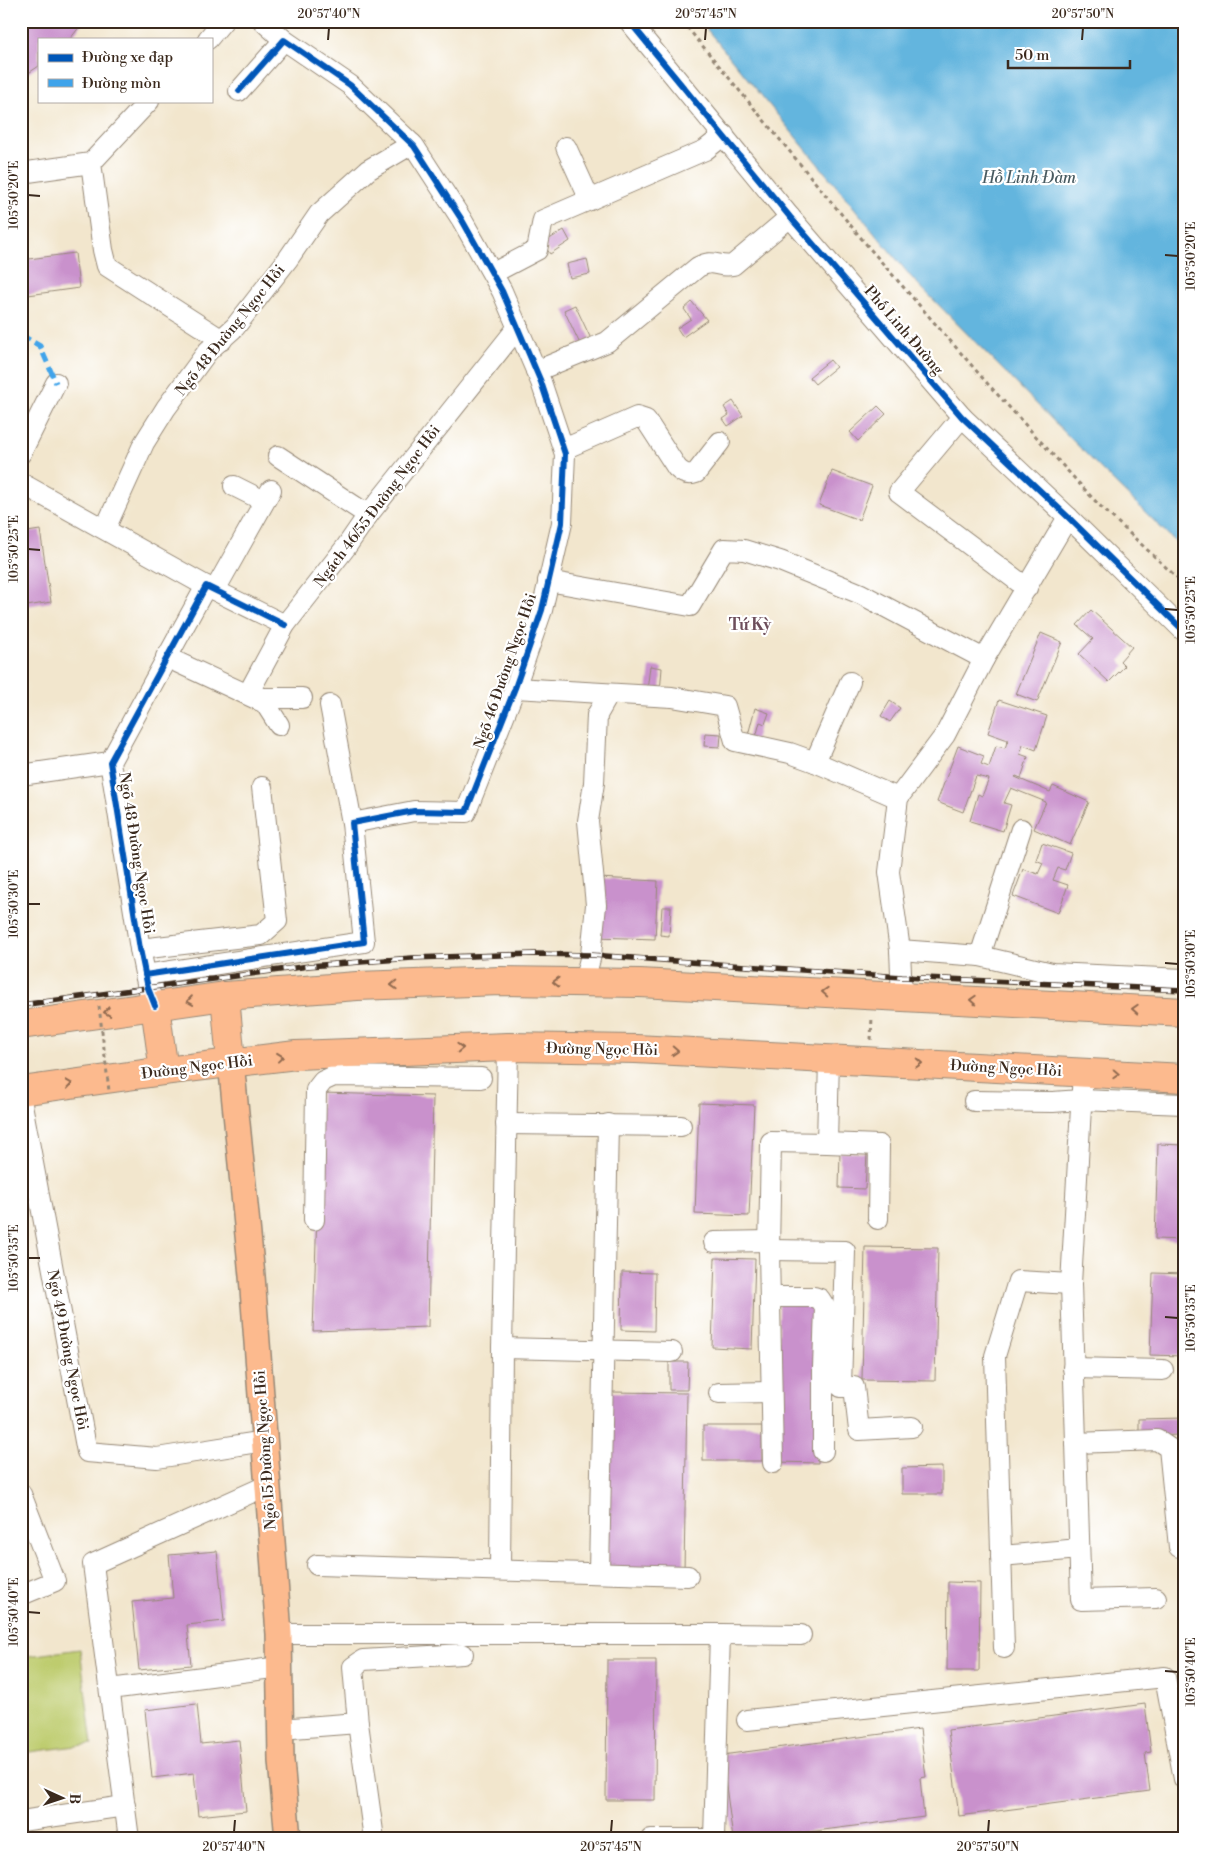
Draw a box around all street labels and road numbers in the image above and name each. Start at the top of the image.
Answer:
street label: Ngõ 48 Đường Ngọc Hồi [172,261,289,400]
street label: Phố Linh Đường [860,282,948,379]
street label: Ngách 46/55 Đường Ngọc Hồi [310,421,445,591]
street label: Ngõ 46 Đường Ngọc Hồi [470,591,541,752]
street label: Ngõ 48 Đường Ngọc Hồi [114,771,159,935]
street label: Đường Ngọc Hồi [546,1039,658,1060]
street label: Đường Ngọc Hồi [140,1051,254,1084]
street label: Đường Ngọc Hồi [950,1056,1062,1081]
street label: Ngõ 49 Đường Ngọc Hồi [43,1268,92,1432]
street label: Ngõ 15 Đường Ngọc Hồi [250,1369,281,1531]

